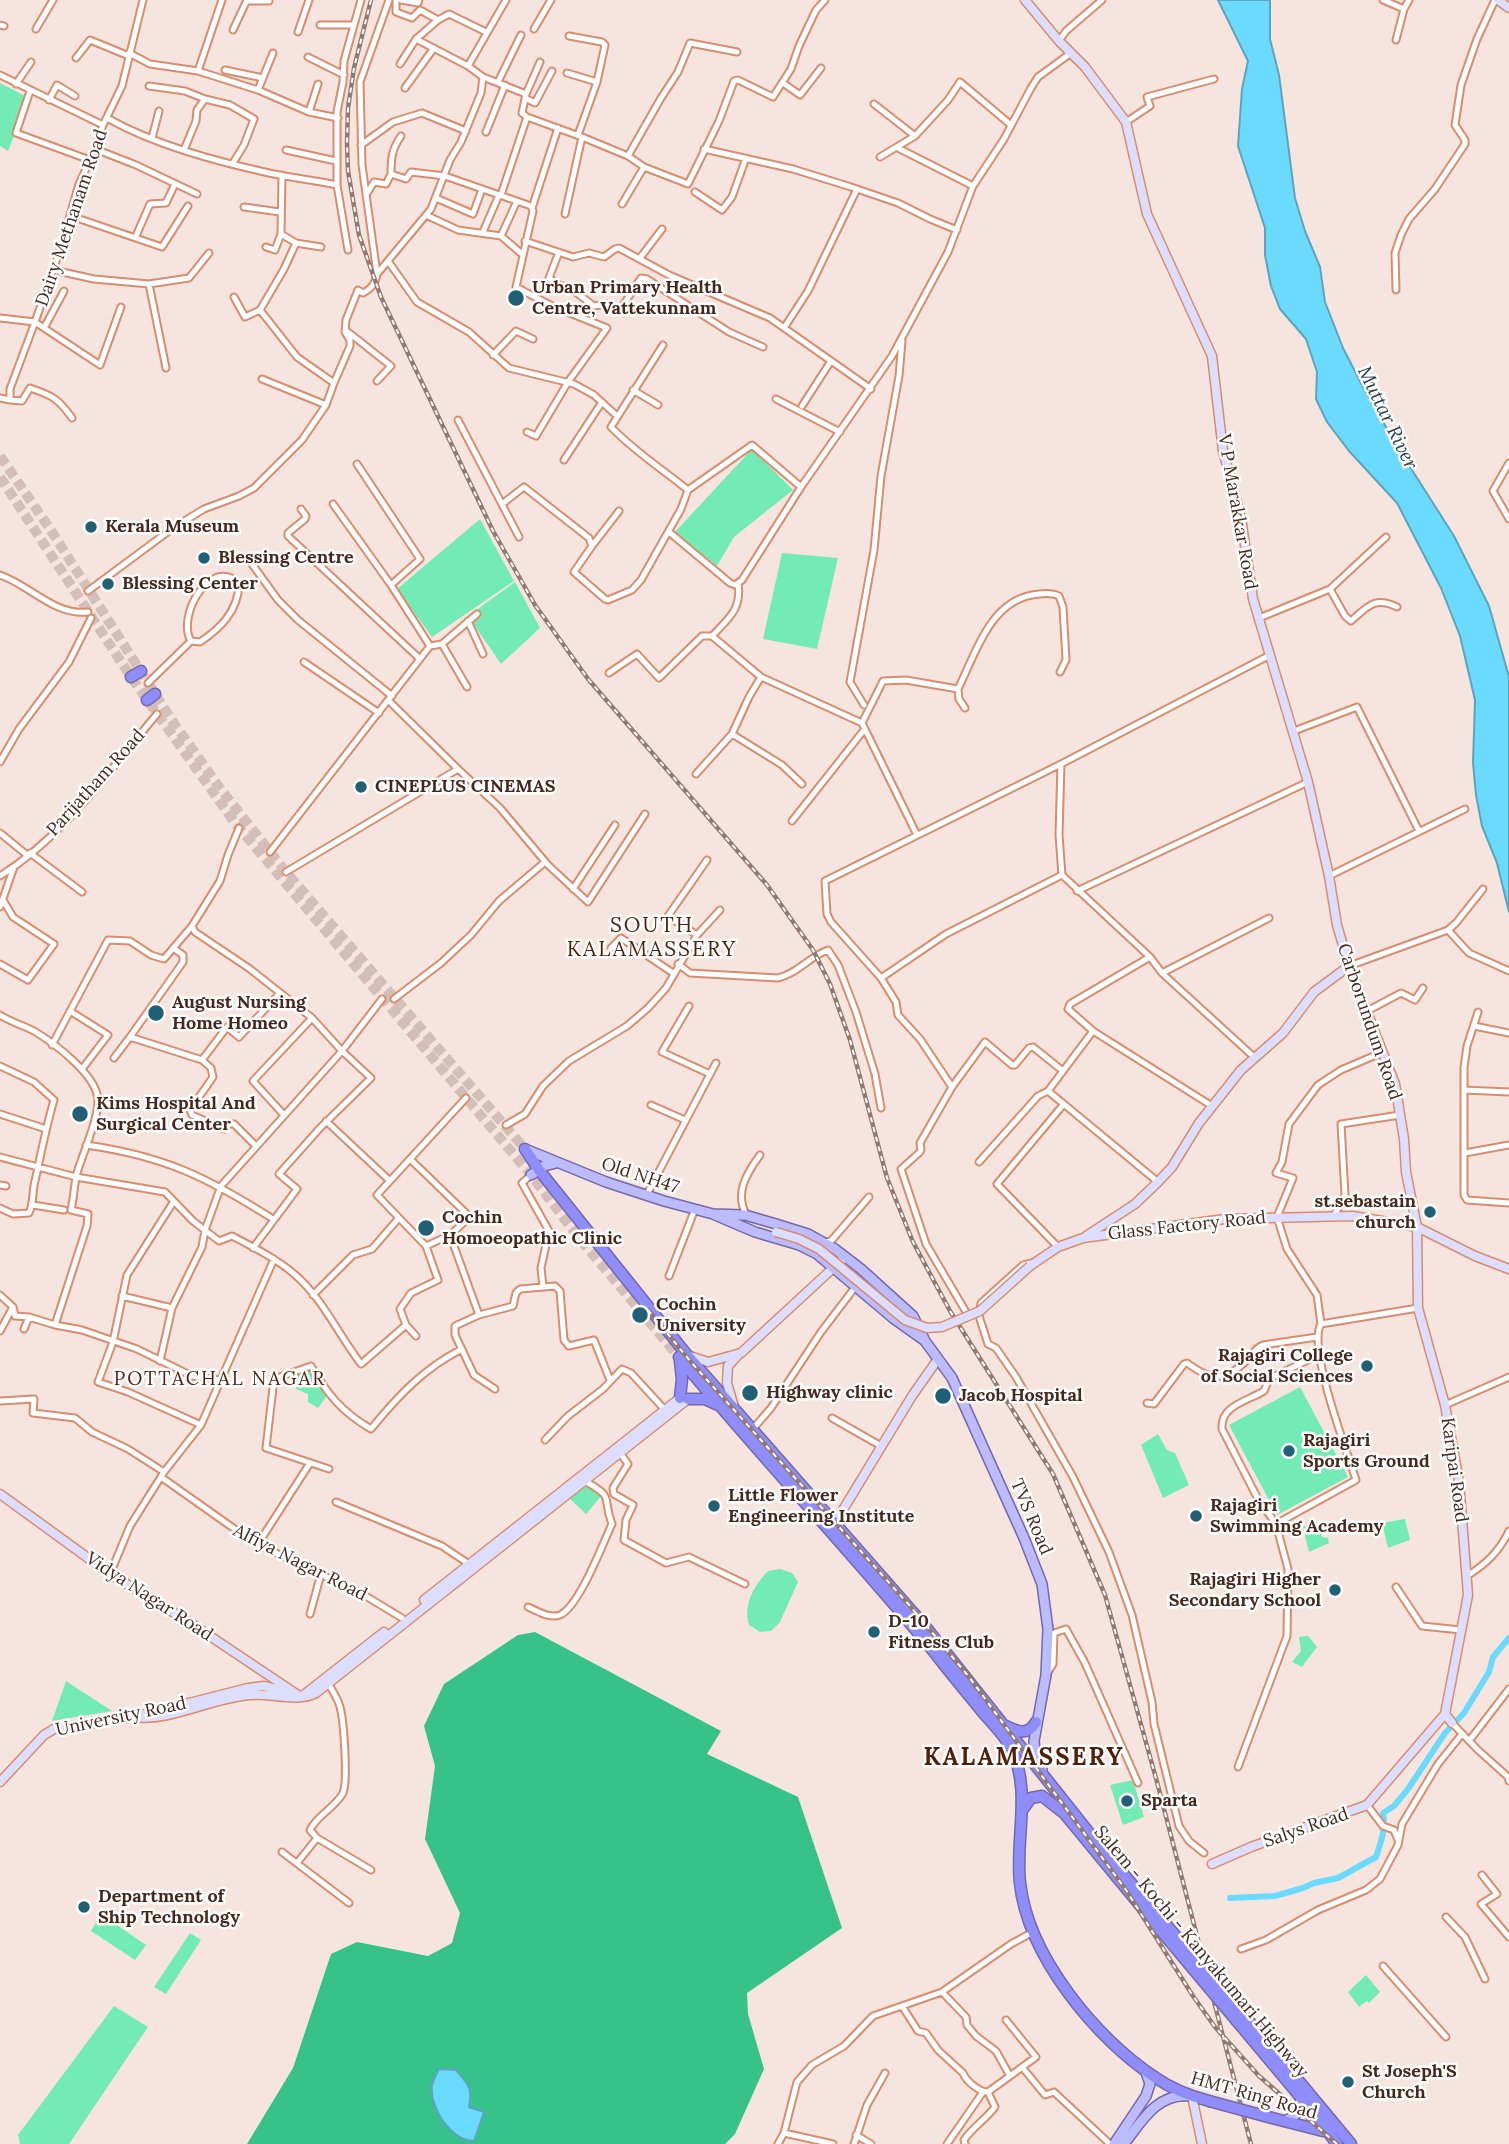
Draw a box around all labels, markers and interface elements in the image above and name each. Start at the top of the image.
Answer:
street label: Dairy Methanam Road [32,127,112,309]
place label: Urban Primary Health Centre, Vattekunnam [532,277,722,320]
marker: Urban Primary Health Centre, Vattekunnam [506,288,526,308]
water label: Muttar River [1352,363,1422,473]
street label: V P Marakkar Road [1213,432,1261,592]
place label: Kerala Museum [105,516,239,538]
marker: Kerala Museum [83,519,99,535]
place label: Blessing Centre [218,547,354,569]
marker: Blessing Centre [196,550,212,566]
place label: Blessing Center [122,573,258,595]
marker: Blessing Center [100,576,116,592]
street label: Parijatham Road [42,725,150,841]
place label: CINEPLUS CINEMAS [375,776,555,798]
marker: CINEPLUS CINEMAS [353,779,369,795]
district label: SOUTH KALAMASSERY [568,913,736,963]
street label: Carborundum Road [1332,941,1406,1103]
place label: August Nursing Home Homeo [172,992,306,1034]
marker: August Nursing Home Homeo [146,1003,166,1023]
place label: Kims Hospital And Surgical Center [96,1093,256,1136]
marker: Kims Hospital And Surgical Center [70,1104,90,1124]
street label: Old NH47 [598,1153,682,1199]
place label: st.sebastain church [1315,1191,1416,1234]
marker: st.sebastain church [1422,1204,1438,1220]
place label: Cochin Homoeopathic Clinic [442,1207,622,1250]
street label: Glass Factory Road [1107,1207,1267,1245]
marker: Cochin Homoeopathic Clinic [416,1218,436,1238]
place label: Cochin University [656,1294,746,1336]
marker: Cochin University [630,1305,650,1325]
place label: Rajagiri College of Social Sciences [1201,1345,1353,1388]
marker: Rajagiri College of Social Sciences [1359,1358,1375,1374]
district label: POTTACHAL NAGAR [116,1369,324,1391]
place label: Highway clinic [766,1382,893,1404]
marker: Highway clinic [740,1383,760,1403]
place label: Jacob Hospital [959,1385,1083,1407]
marker: Jacob Hospital [933,1386,953,1406]
street label: Karipai Road [1436,1416,1472,1524]
place label: Rajagiri Sports Ground [1303,1430,1430,1472]
marker: Rajagiri Sports Ground [1281,1443,1297,1459]
street label: TVS Road [1005,1476,1057,1558]
place label: Little Flower Engineering Institute [728,1485,914,1528]
place label: Rajagiri Swimming Academy [1210,1495,1383,1538]
marker: Little Flower Engineering Institute [706,1498,722,1514]
marker: Rajagiri Swimming Academy [1188,1508,1204,1524]
street label: Alfiya Nagar Road [229,1520,371,1606]
street label: Vidya Nagar Road [81,1548,217,1646]
place label: Rajagiri Higher Secondary School [1169,1569,1321,1612]
marker: Rajagiri Higher Secondary School [1327,1582,1343,1598]
place label: D-10 Fitness Club [888,1611,994,1654]
marker: D-10 Fitness Club [866,1624,882,1640]
street label: University Road [54,1693,188,1741]
district label: KALAMASSERY [925,1744,1123,1772]
place label: Sparta [1141,1790,1197,1812]
marker: Sparta [1119,1793,1135,1809]
street label: Salys Road [1261,1803,1351,1853]
street label: Salem - Kochi - Kanyakumari Highway [1089,1822,1313,2082]
place label: Department of Ship Technology [98,1886,240,1928]
marker: Department of Ship Technology [76,1899,92,1915]
place label: St Joseph'S Church [1362,2061,1457,2104]
street label: HMT Ring Road [1188,2068,1320,2124]
marker: St Joseph'S Church [1340,2074,1356,2090]

